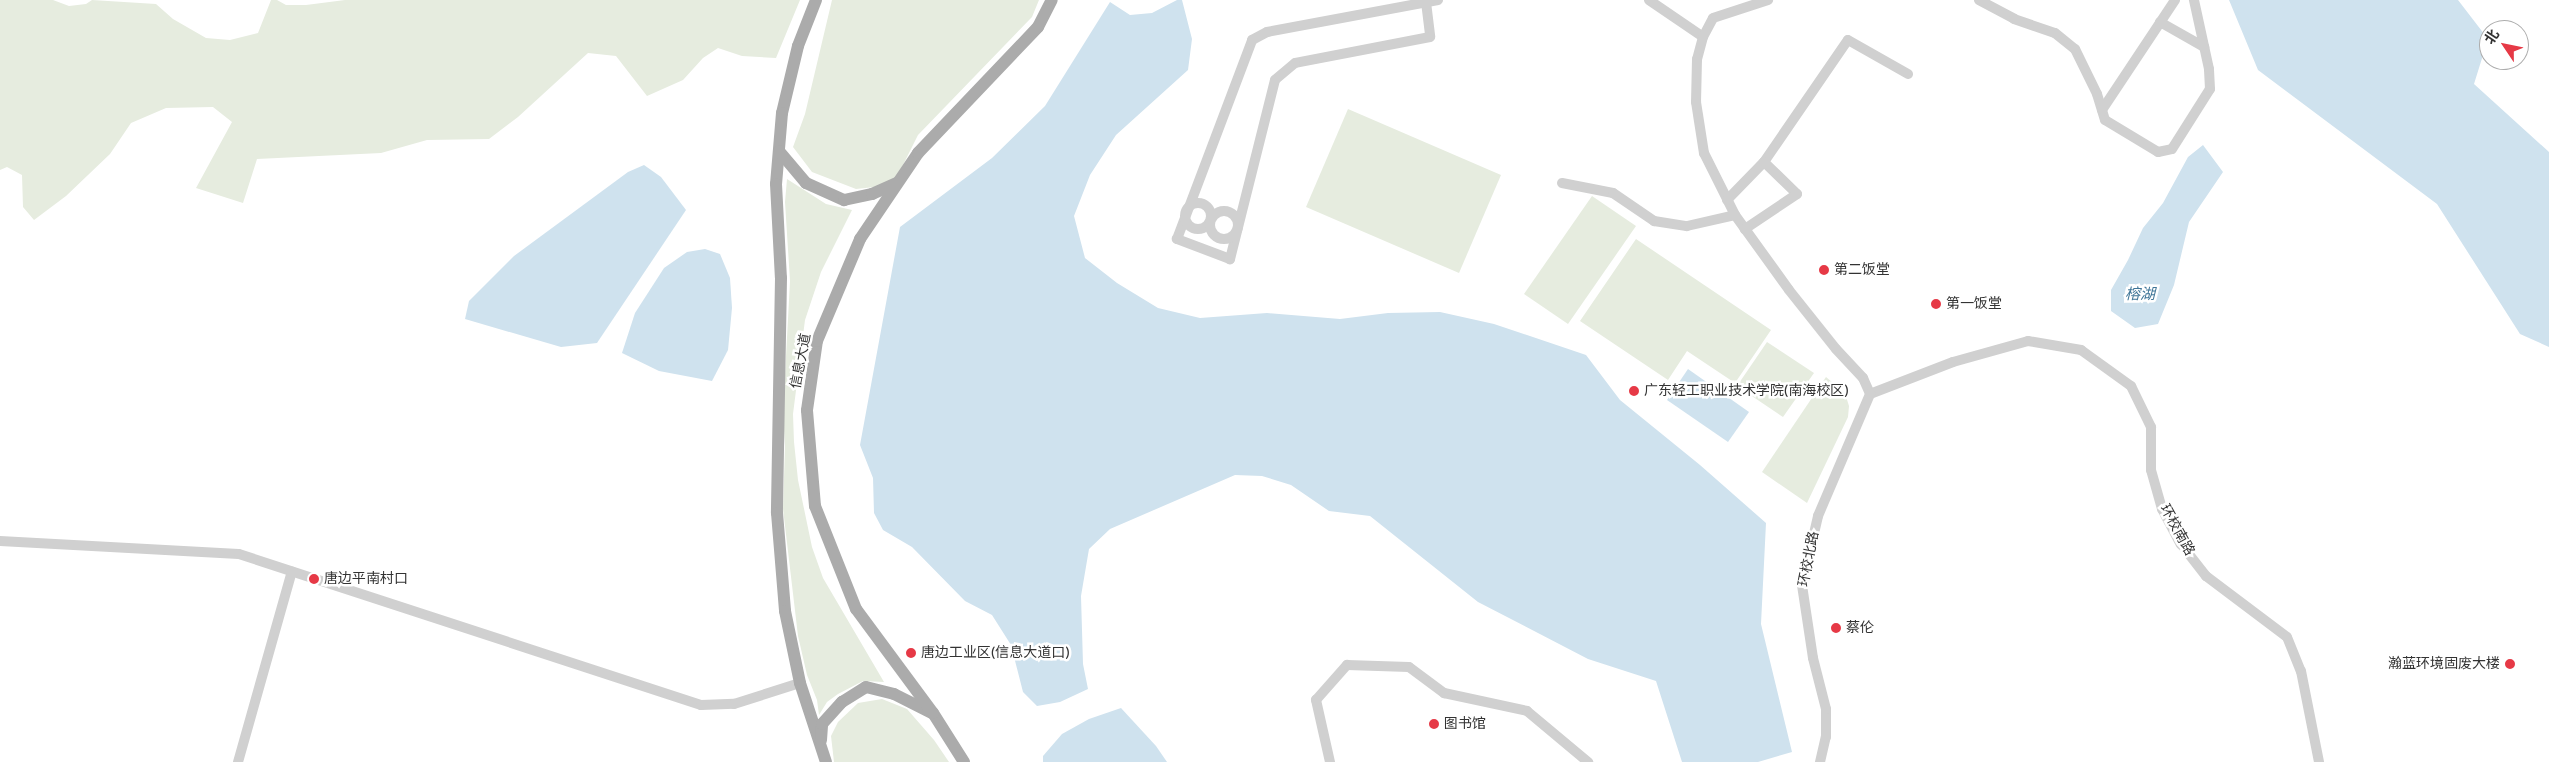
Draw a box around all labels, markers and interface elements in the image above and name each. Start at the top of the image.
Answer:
north arrow [2479,20,2529,70]
text: 北 [2481,26,2503,47]
place label: 第二饭堂 [1834,262,1890,278]
marker: 第二饭堂 [1818,264,1830,276]
water label: 榕湖 [2125,286,2155,304]
place label: 第一饭堂 [1946,296,2002,312]
marker: 第一饭堂 [1930,298,1942,310]
street label: 信息大道 [787,332,815,390]
place label: 广东轻工职业技术学院(南海校区) [1644,383,1849,399]
marker: 广东轻工职业技术学院(南海校区) [1628,385,1640,397]
street label: 环校南路 [2156,501,2198,559]
street label: 环校北路 [1795,530,1823,588]
place label: 唐边平南村口 [324,571,408,587]
marker: 唐边平南村口 [308,573,320,585]
place label: 蔡伦 [1846,620,1874,636]
marker: 蔡伦 [1830,622,1842,634]
place label: 唐边工业区(信息大道口) [921,645,1070,661]
marker: 唐边工业区(信息大道口) [905,647,917,659]
place label: 瀚蓝环境固废大楼 [2388,656,2500,672]
marker: 瀚蓝环境固废大楼 [2504,658,2516,670]
place label: 图书馆 [1444,716,1486,732]
marker: 图书馆 [1428,718,1440,730]

